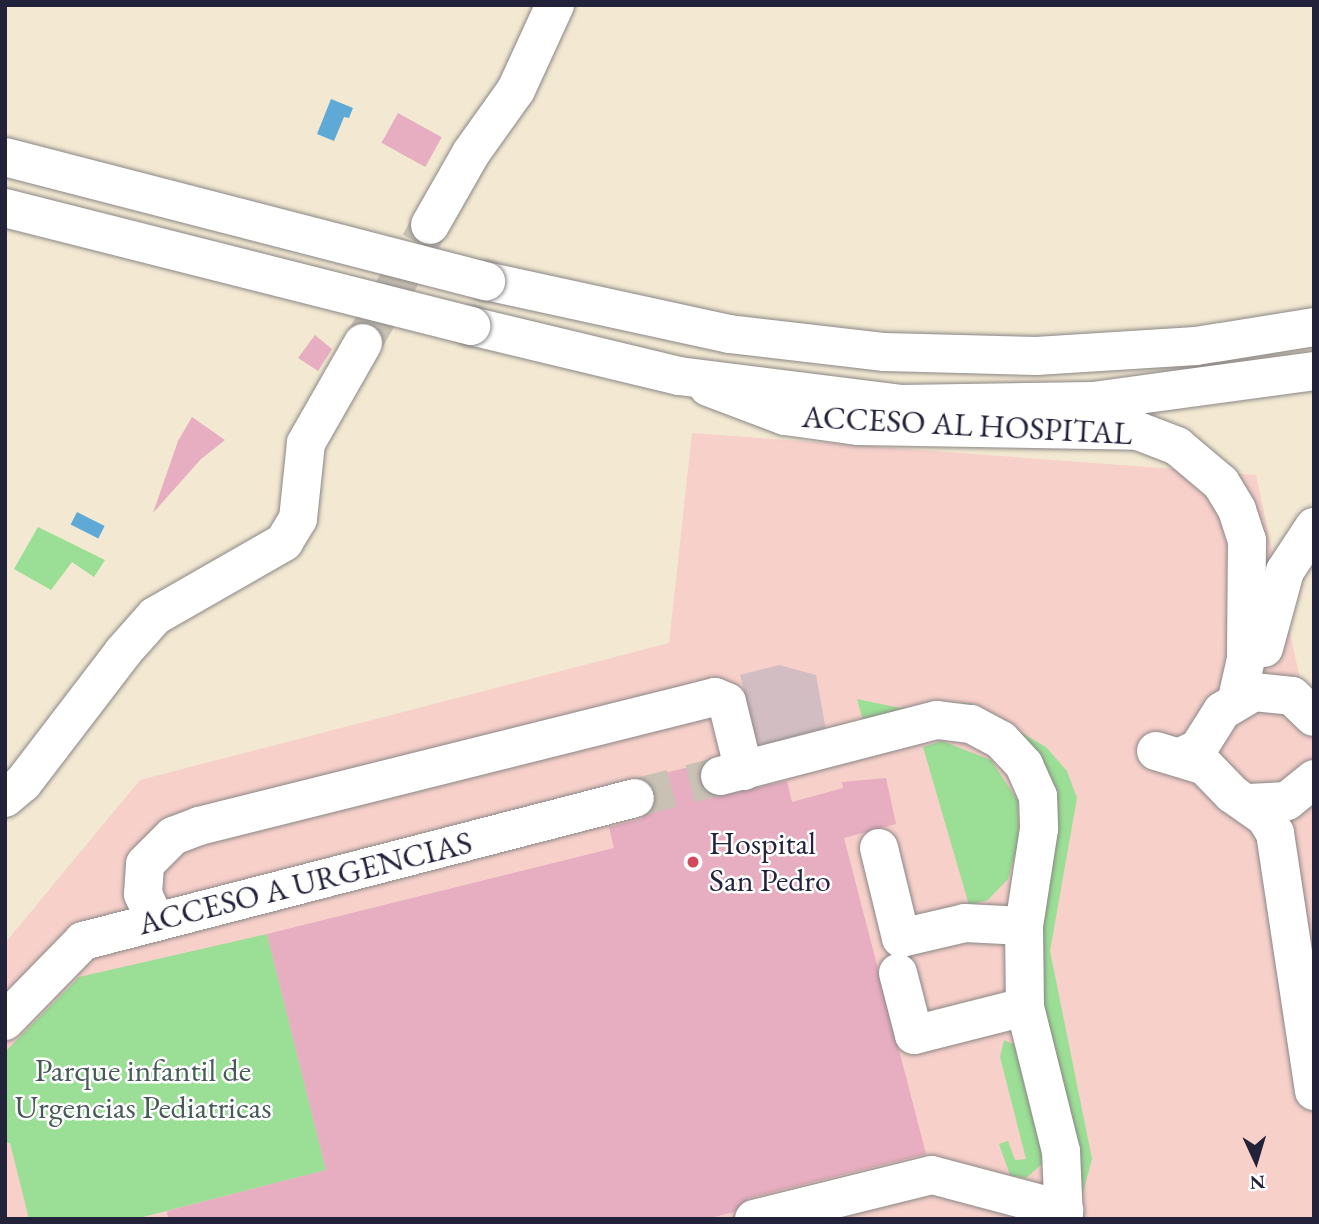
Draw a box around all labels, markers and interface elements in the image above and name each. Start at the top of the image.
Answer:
street label: ACCESO AL HOSPITAL [801,397,1133,453]
street label: ACCESO A URGENCIAS [134,823,476,943]
place label: Hospital San Pedro [709,825,831,900]
marker: Hospital San Pedro [683,852,703,872]
park label: Parque infantil de Urgencias Pediatricas [14,1052,272,1127]
north arrow [1221,1126,1291,1196]
text: N [1249,1169,1266,1195]

